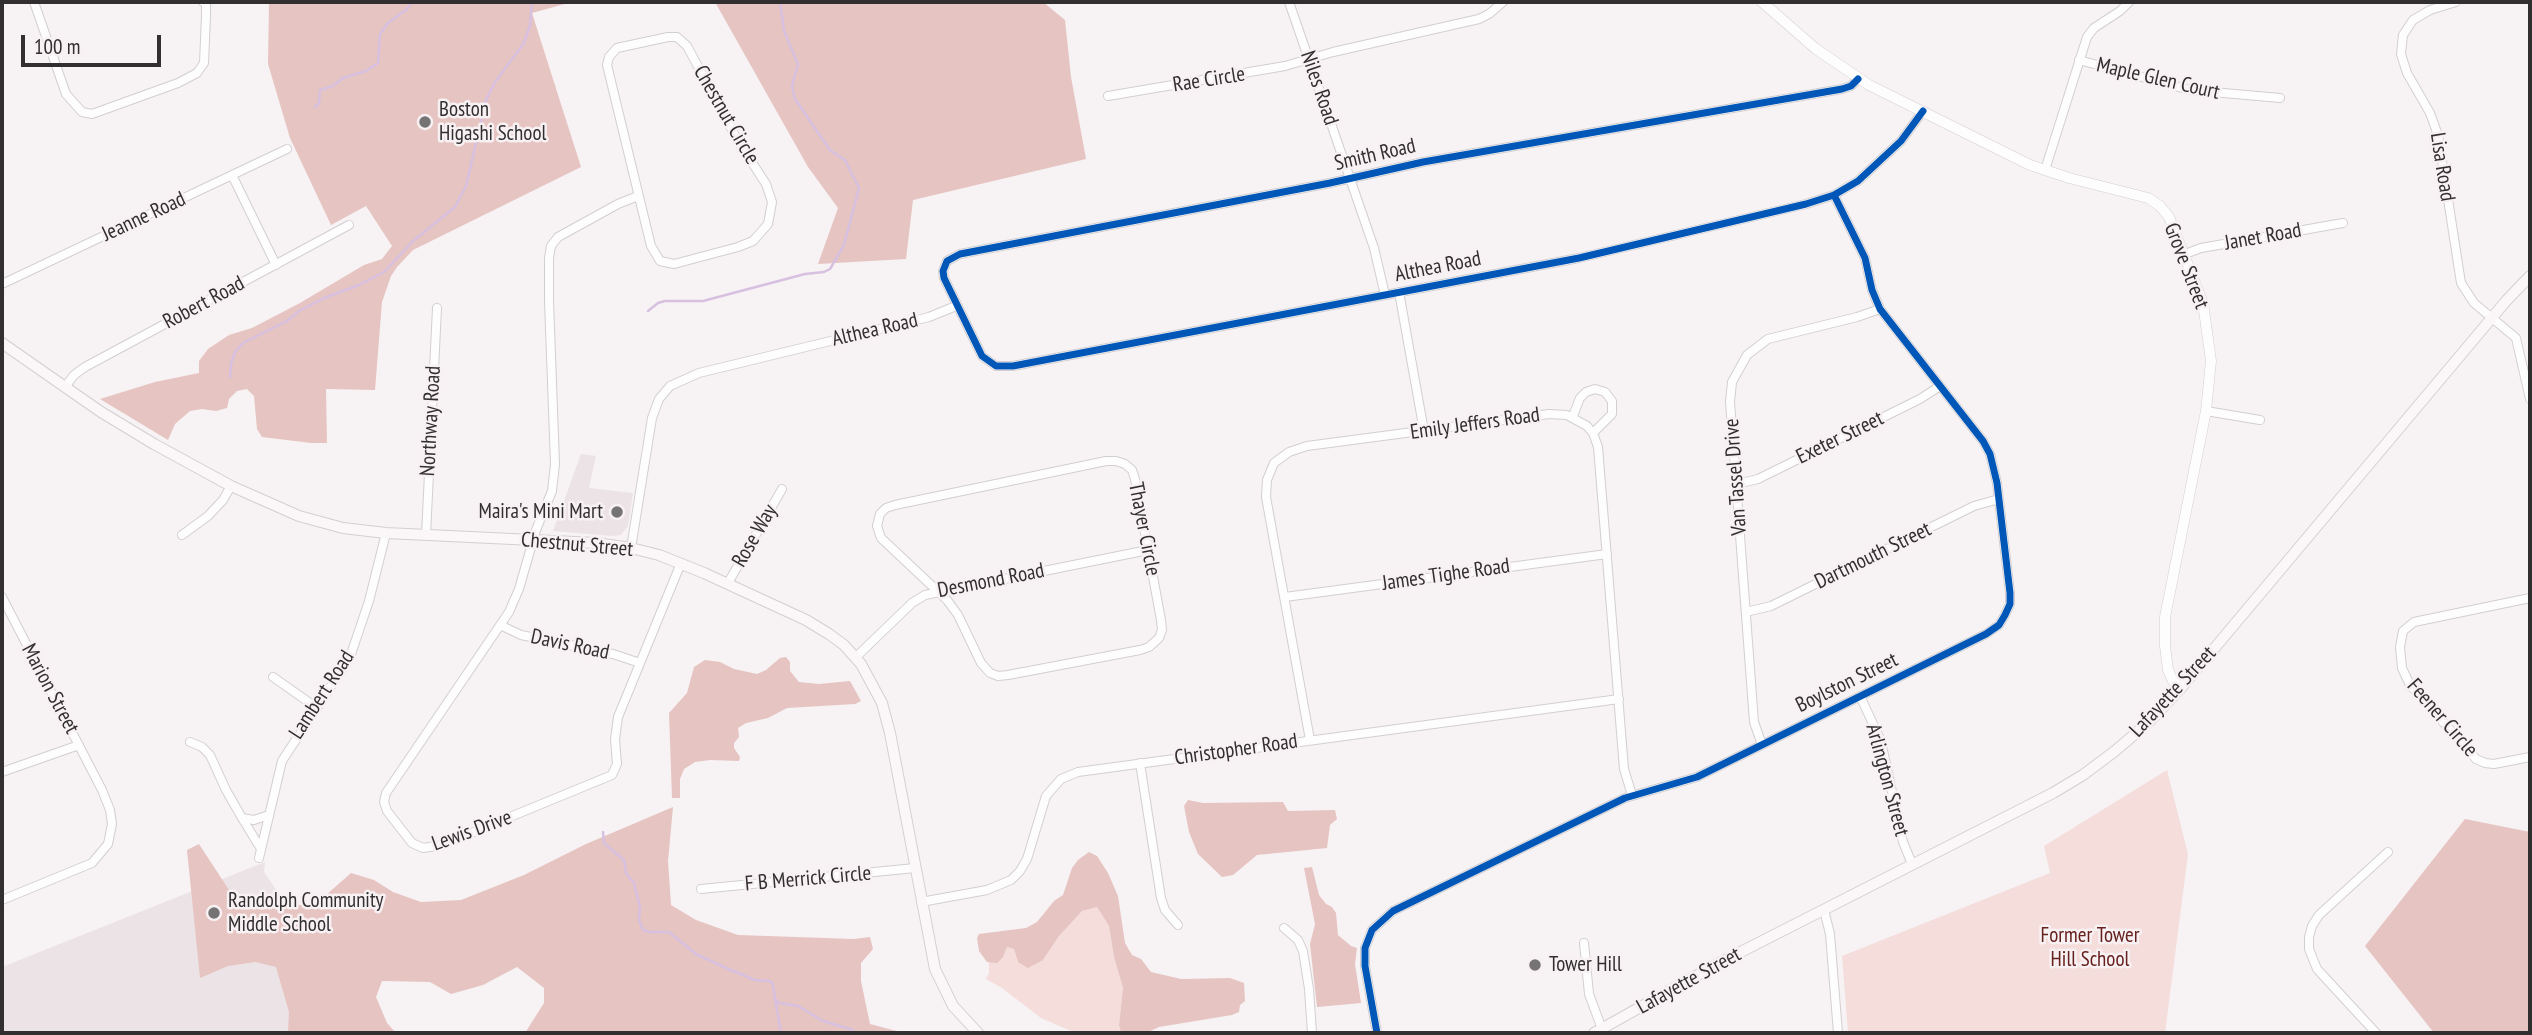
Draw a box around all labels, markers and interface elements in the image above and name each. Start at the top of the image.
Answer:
scale bar [24,21,164,65]
text: 100 m [34,33,80,60]
street label: Niles Road [1295,48,1343,128]
street label: Maple Glen Court [2094,53,2222,105]
street label: Chestnut Circle [688,61,764,169]
street label: Rae Circle [1171,62,1247,98]
place label: Boston Higashi School [439,97,546,147]
marker: Boston Higashi School [417,114,433,130]
street label: Lisa Road [2424,131,2460,203]
street label: Smith Road [1332,133,1418,177]
street label: Jeanne Road [98,187,190,247]
street label: Janet Road [2223,218,2303,256]
street label: Grove Street [2158,220,2214,312]
street label: Althea Road [1393,246,1483,288]
street label: Robert Road [159,271,249,335]
street label: Althea Road [830,308,920,352]
street label: Northway Road [416,365,446,477]
street label: Emily Jeffers Road [1409,402,1541,446]
street label: Exeter Street [1792,406,1888,470]
street label: Van Tassel Drive [1719,418,1753,536]
street label: Thayer Circle [1123,480,1165,578]
place label: Maira's Mini Mart [479,499,603,525]
street label: Rose Way [727,500,783,572]
marker: Maira's Mini Mart [609,504,625,520]
street label: Dartmouth Street [1811,517,1935,595]
street label: Chestnut Street [520,528,634,562]
street label: James Tighe Road [1381,554,1511,596]
street label: Desmond Road [936,558,1046,604]
street label: Davis Road [528,624,612,666]
street label: Marion Street [16,640,84,738]
street label: Lafayette Street [2125,641,2221,743]
street label: Lambert Road [284,646,360,744]
street label: Boylston Street [1792,647,1902,719]
street label: Feener Circle [2401,674,2483,762]
street label: Arlington Street [1860,721,1914,839]
street label: Christopher Road [1173,729,1299,771]
street label: Lewis Drive [429,805,515,857]
street label: F B Merrick Circle [744,861,872,897]
place label: Randolph Community Middle School [228,888,383,938]
marker: Randolph Community Middle School [206,905,222,921]
park label: Former Tower Hill School [2041,923,2139,973]
street label: Lafayette Street [1633,942,1745,1020]
place label: Tower Hill [1549,952,1622,978]
marker: Tower Hill [1527,957,1543,973]

